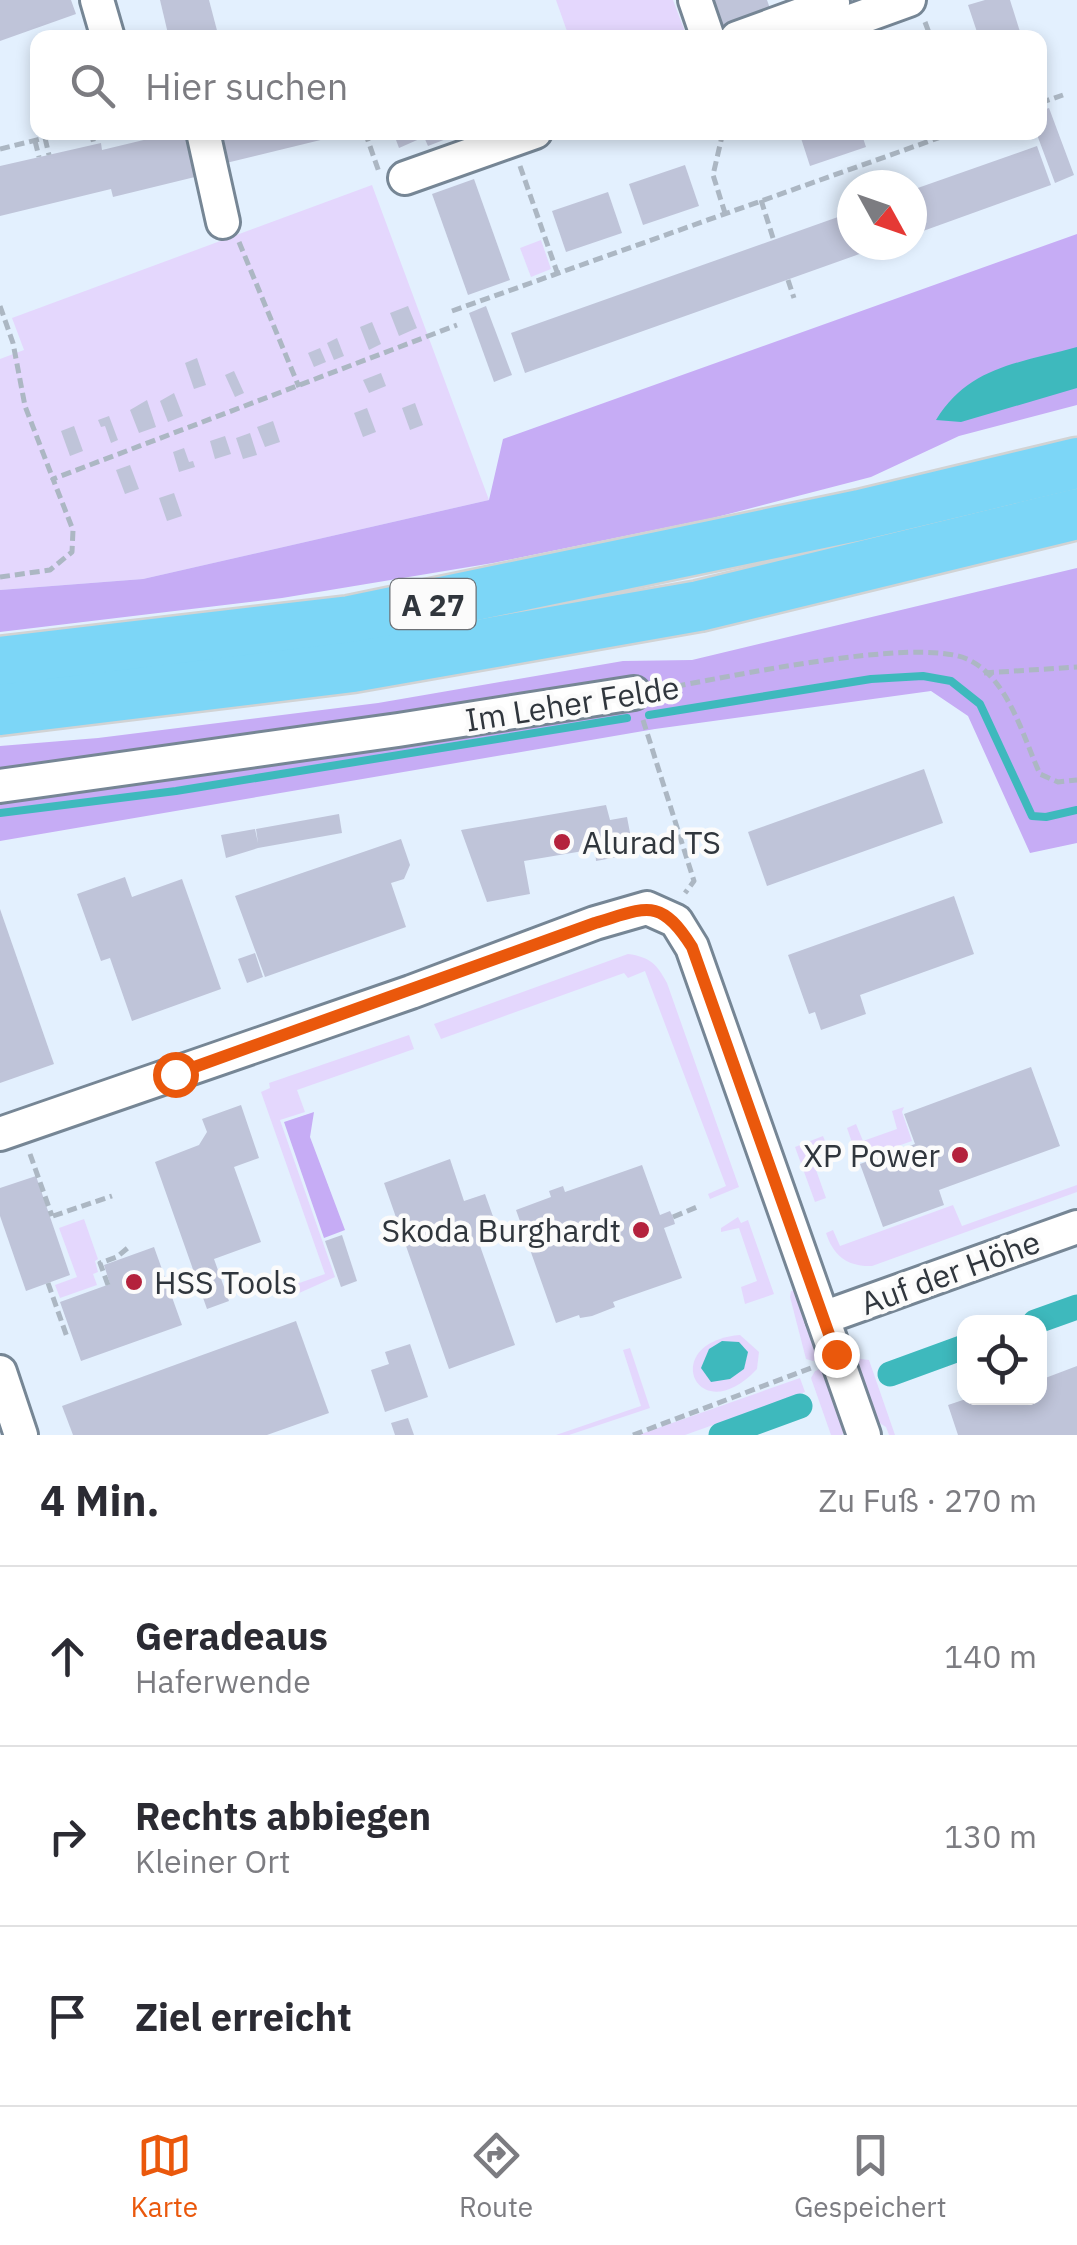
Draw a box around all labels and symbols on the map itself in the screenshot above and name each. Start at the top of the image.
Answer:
north arrow [837,170,927,260]
road number: A 27 [390,579,476,629]
street label: Im Leher Felde [462,665,682,741]
place label: Alurad TS [582,821,721,863]
marker: Alurad TS [551,831,573,853]
route start [153,1052,199,1098]
place label: XP Power [803,1134,940,1176]
marker: XP Power [949,1144,971,1166]
place label: Skoda Burghardt [381,1209,621,1251]
marker: Skoda Burghardt [630,1219,652,1241]
street label: Auf der Höhe [854,1220,1046,1324]
place label: HSS Tools [154,1261,297,1303]
marker: HSS Tools [123,1271,145,1293]
route end [814,1332,860,1378]

